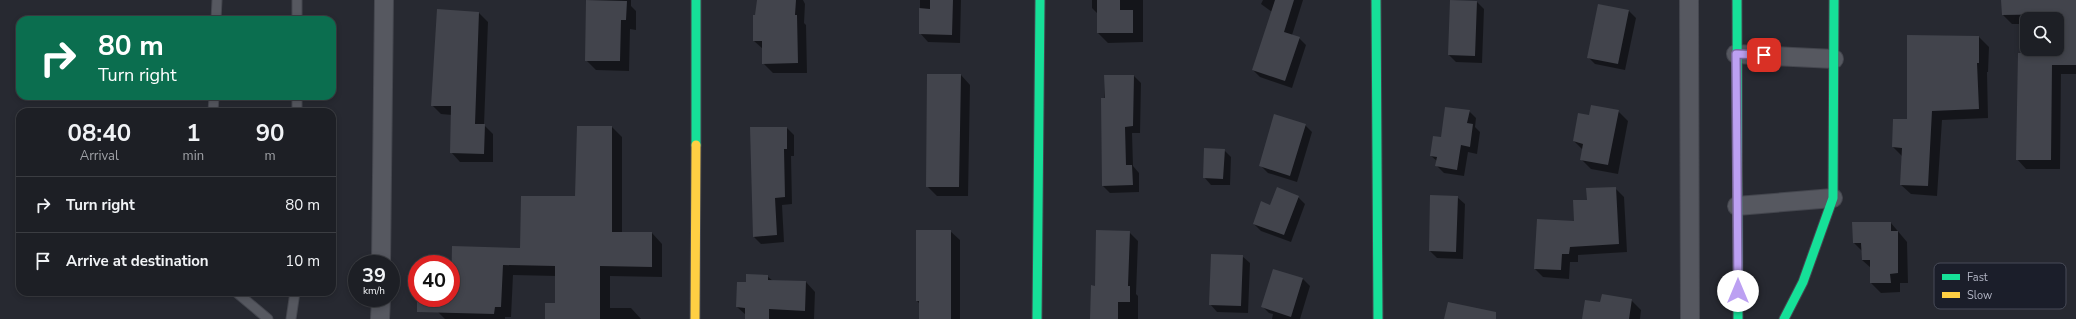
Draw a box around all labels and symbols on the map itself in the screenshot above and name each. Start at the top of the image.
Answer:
pin [1747,38,1781,72]
speed limit sign: 40 [408,255,460,307]
legend [1934,263,2066,309]
position arrow [1717,270,1759,312]
text: Fast [1967,270,1988,285]
text: Slow [1967,288,1992,303]

